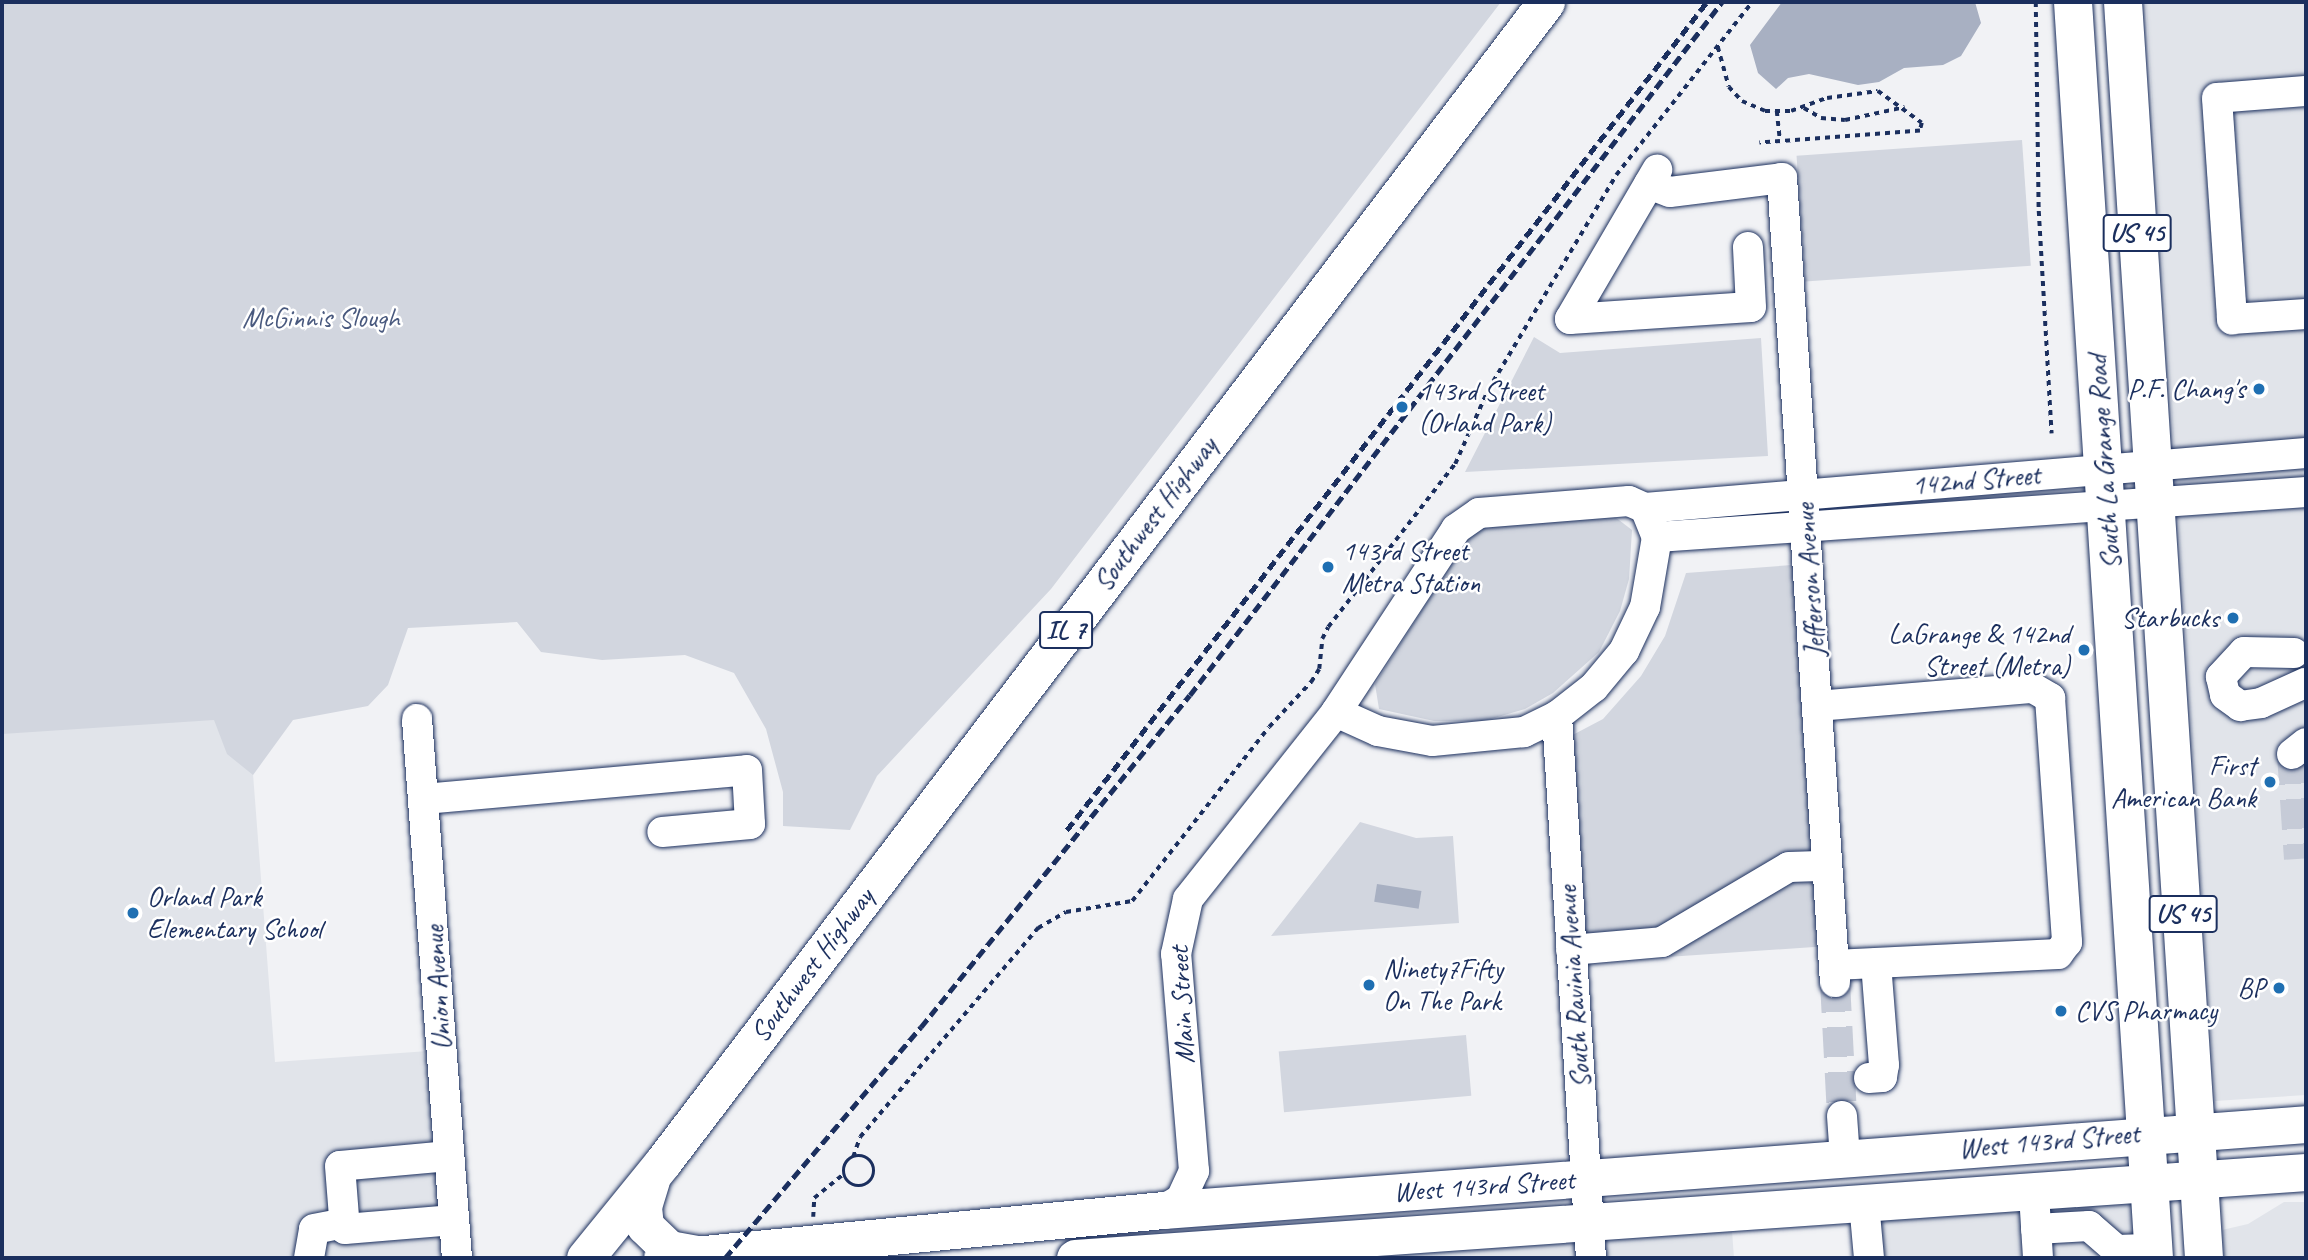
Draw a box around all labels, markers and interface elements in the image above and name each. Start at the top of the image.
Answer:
road number: US 45 [2102,210,2172,256]
park label: McGinnis Slough [242,301,400,335]
street label: South La Grange Road [2080,354,2128,570]
place label: P.F. Chang's [2128,372,2245,406]
place label: 143rd Street (Orland Park) [1418,374,1552,440]
marker: P.F. Chang's [2251,381,2267,397]
marker: 143rd Street (Orland Park) [1392,397,1412,417]
street label: Southwest Highway [1086,430,1224,598]
street label: 142nd Street [1910,458,2042,502]
street label: Jefferson Avenue [1788,502,1832,658]
place label: 143rd Street Metra Station [1342,534,1481,600]
marker: 143rd Street Metra Station [1320,559,1336,575]
place label: Starbucks [2121,601,2219,635]
road number: IL 7 [1038,608,1094,652]
marker: Starbucks [2225,610,2241,626]
place label: LaGrange & 142nd Street (Metra) [1888,617,2070,683]
marker: LaGrange & 142nd Street (Metra) [2076,642,2092,658]
place label: First American Bank [2111,749,2256,815]
marker: First American Bank [2262,774,2278,790]
place label: Orland Park Elementary School [147,880,322,946]
street label: Southwest Highway [743,881,881,1049]
street label: South Ravinia Avenue [1550,884,1598,1090]
road number: US 45 [2148,892,2218,937]
marker: Orland Park Elementary School [125,905,141,921]
street label: Union Avenue [417,925,459,1051]
street label: Main Street [1162,945,1202,1065]
place label: Ninety7Fifty On The Park [1383,952,1503,1018]
place label: BP [2238,971,2265,1005]
marker: Ninety7Fifty On The Park [1361,977,1377,993]
marker: BP [2271,980,2287,996]
place label: CVS Pharmacy [2075,994,2217,1028]
marker: CVS Pharmacy [2053,1003,2069,1019]
street label: West 143rd Street [1957,1116,2141,1166]
street label: West 143rd Street [1392,1163,1576,1209]

